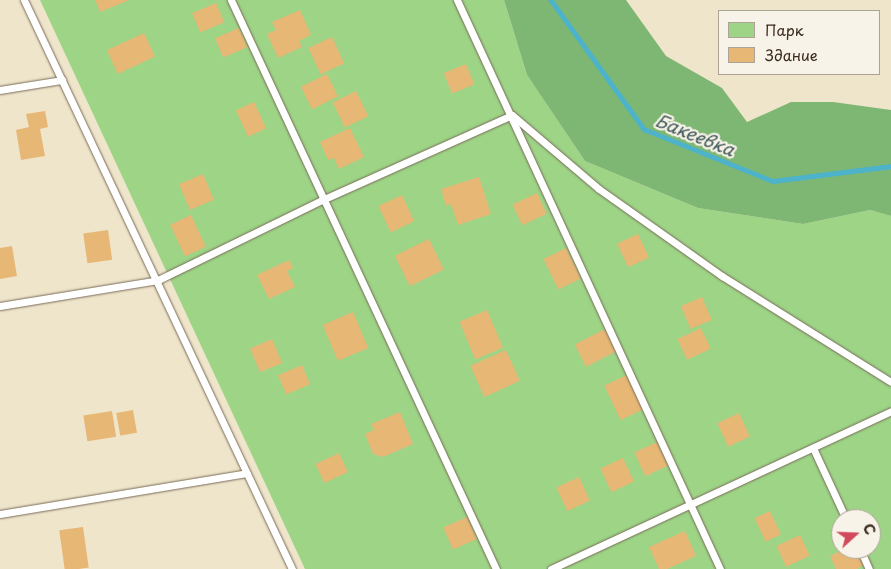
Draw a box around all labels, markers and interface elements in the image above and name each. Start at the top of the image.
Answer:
legend [718,10,881,75]
text: Парк [765,18,804,41]
text: Здание [765,43,818,66]
water label: Бакеевка [652,109,738,161]
north arrow [831,509,881,559]
text: С [858,521,881,538]

